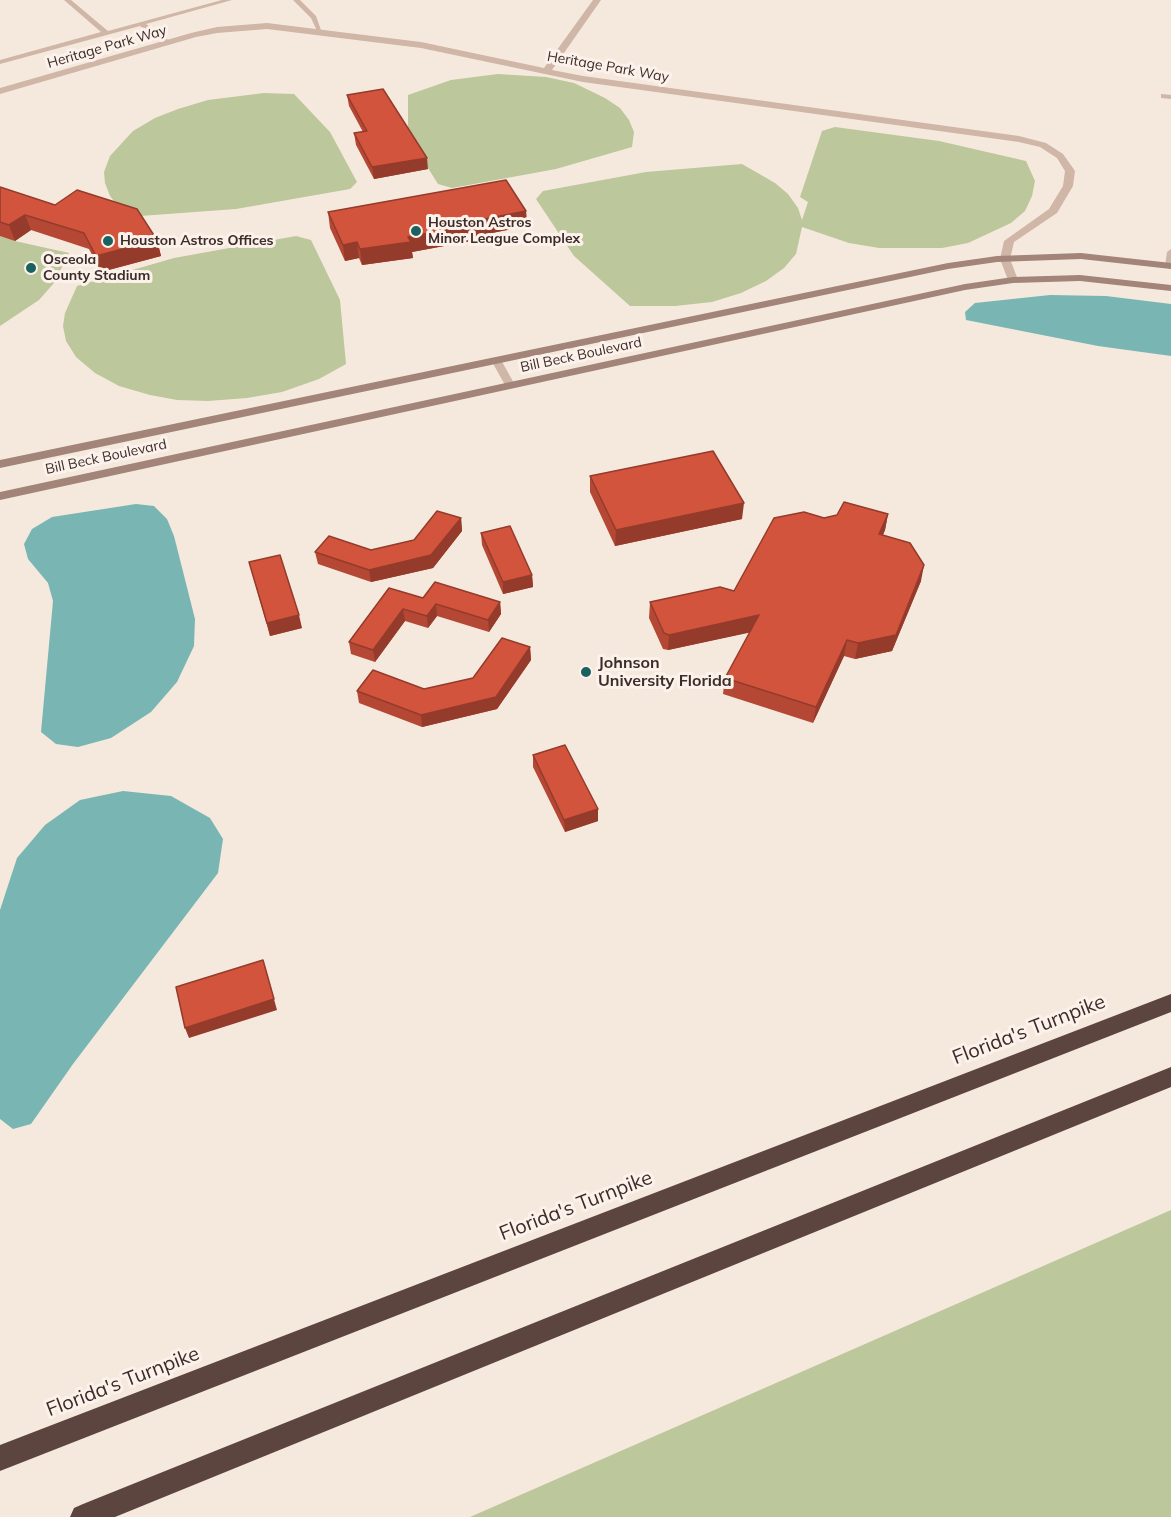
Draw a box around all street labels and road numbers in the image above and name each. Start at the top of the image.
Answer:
street label: Heritage Park Way [45,22,169,72]
street label: Heritage Park Way [546,48,670,86]
street label: Bill Beck Boulevard [519,334,643,376]
street label: Bill Beck Boulevard [44,436,168,478]
street label: Florida's Turnpike [949,990,1109,1070]
street label: Florida's Turnpike [496,1166,656,1246]
street label: Florida's Turnpike [43,1342,203,1422]

